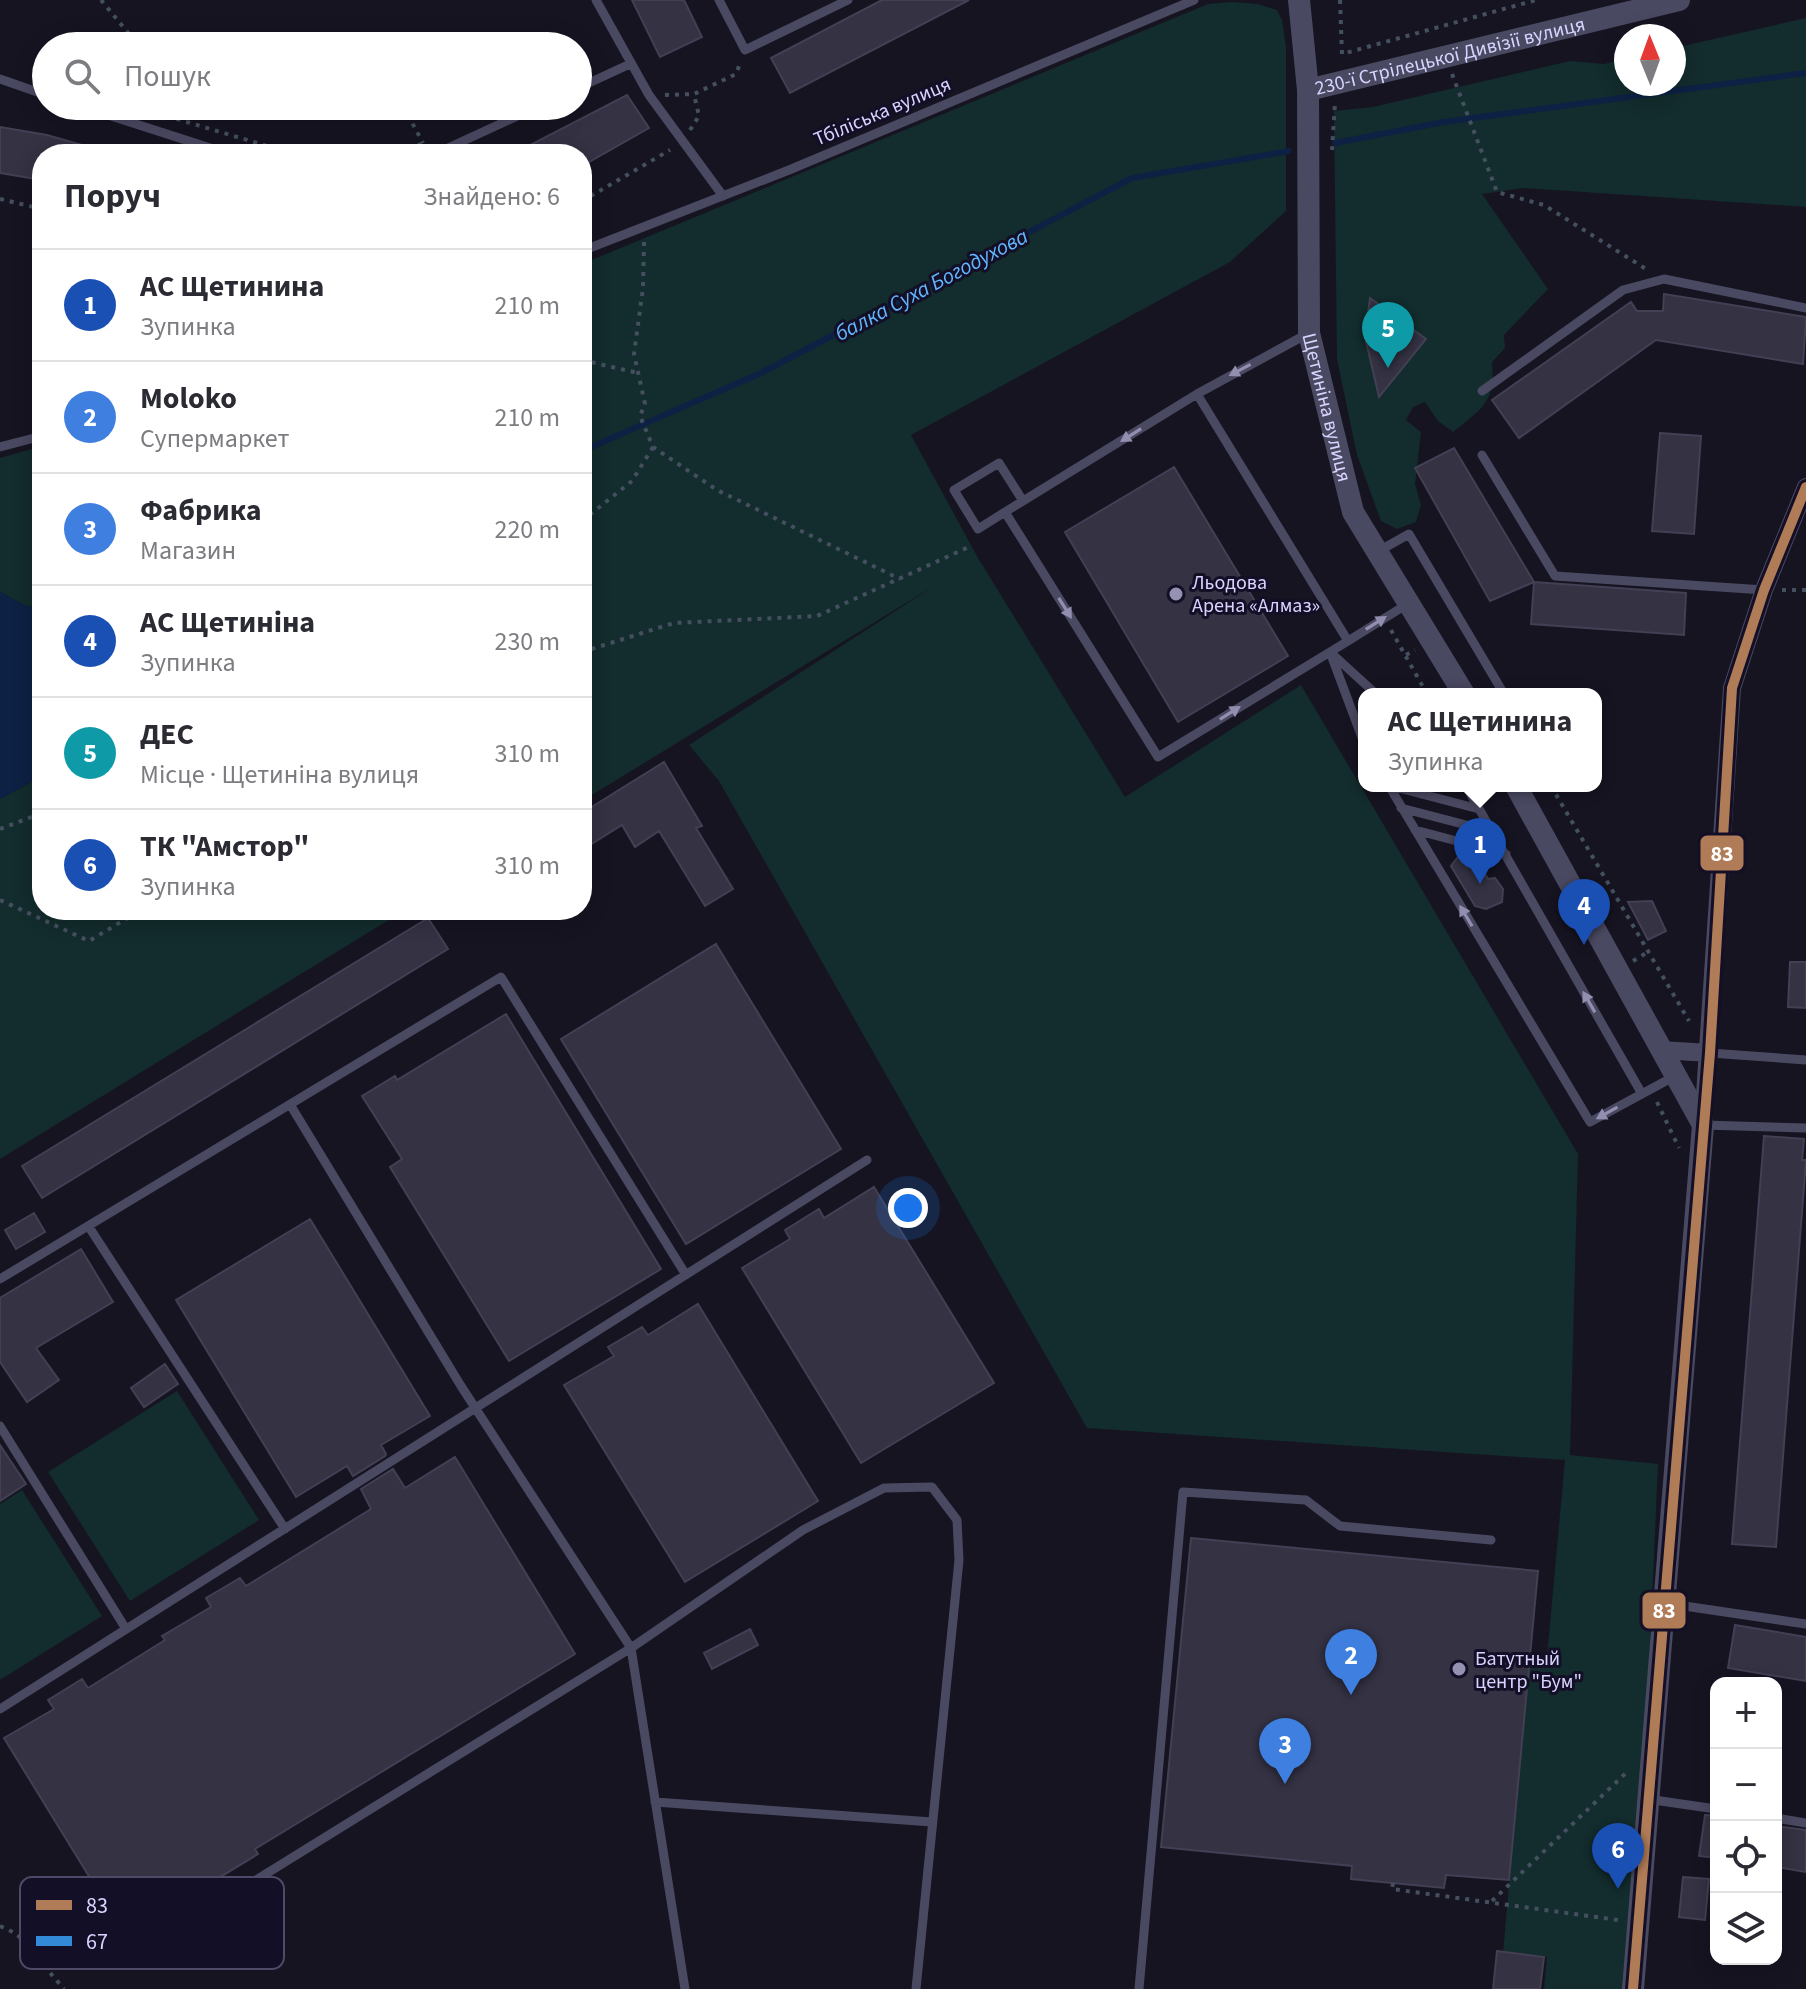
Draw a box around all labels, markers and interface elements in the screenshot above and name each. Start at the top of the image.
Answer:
street label: 230-ї Стрілецької Дивізії вулиця [1312,10,1588,103]
north arrow [1614,24,1686,96]
search box [32,32,592,120]
icon: search [60,54,104,98]
text: Пошук [124,55,211,98]
street label: Тбіліська вулиця [809,70,955,153]
text: Поруч [64,172,161,221]
text: Знайдено: 6 [423,178,560,215]
water label: балка Суха Богодухова [829,220,1034,349]
text: АС Щетинина [140,265,324,308]
text: 1 [83,287,97,324]
text: 210 m [494,287,560,324]
pin: 5 [1362,302,1414,368]
text: Зупинка [140,308,235,345]
street label: Щетиніна вулиця [1295,330,1358,485]
one-way arrow [1229,363,1251,377]
text: Moloko [140,377,237,420]
text: 2 [83,399,97,436]
text: 210 m [494,399,560,436]
text: Супермаркет [140,420,289,457]
one-way arrow [1120,427,1141,442]
text: Фабрика [140,489,262,532]
text: 3 [83,511,97,548]
text: 220 m [494,511,560,548]
text: Магазин [140,532,236,569]
place label: Льодова Арена «Алмаз» [1192,569,1320,620]
marker: Льодова Арена «Алмаз» [1167,585,1185,603]
one-way arrow [1058,597,1072,619]
text: АС Щетиніна [140,601,315,644]
one-way arrow [1365,617,1387,631]
text: 4 [83,623,97,660]
text: 230 m [494,623,560,660]
text: Зупинка [140,644,235,681]
popup [1358,688,1602,792]
text: АС Щетинина [1388,700,1572,743]
one-way arrow [1219,706,1241,720]
text: ДЕС [140,713,194,756]
text: 5 [83,735,97,772]
text: 310 m [494,735,560,772]
text: Зупинка [1388,743,1483,780]
text: Місце · Щетиніна вулиця [140,756,419,793]
pin: 1 [1454,818,1506,884]
text: ТК "Амстор" [140,825,309,868]
line badge: 83 [1699,834,1745,872]
text: 83 [1710,838,1734,870]
text: 6 [83,847,97,884]
text: 310 m [494,847,560,884]
text: Зупинка [140,868,235,905]
pin: 4 [1558,879,1610,945]
one-way arrow [1459,905,1473,927]
one-way arrow [1582,990,1596,1013]
one-way arrow [1595,1106,1618,1120]
your location [888,1188,928,1228]
line badge: 83 [1641,1591,1687,1630]
text: 83 [1652,1595,1676,1627]
pin: 2 [1325,1629,1377,1695]
place label: Батутный центр "Бум" [1475,1645,1582,1696]
marker: Батутный центр "Бум" [1450,1660,1468,1678]
map controls [1710,1677,1782,1965]
button: + [1710,1677,1782,1749]
pin: 3 [1259,1718,1311,1784]
button: − [1710,1749,1782,1821]
button: locate [1710,1821,1782,1893]
pin: 6 [1592,1823,1644,1889]
legend [20,1877,284,1969]
text: 83 [86,1890,108,1922]
button: layers [1710,1893,1782,1965]
text: 67 [86,1926,108,1958]

